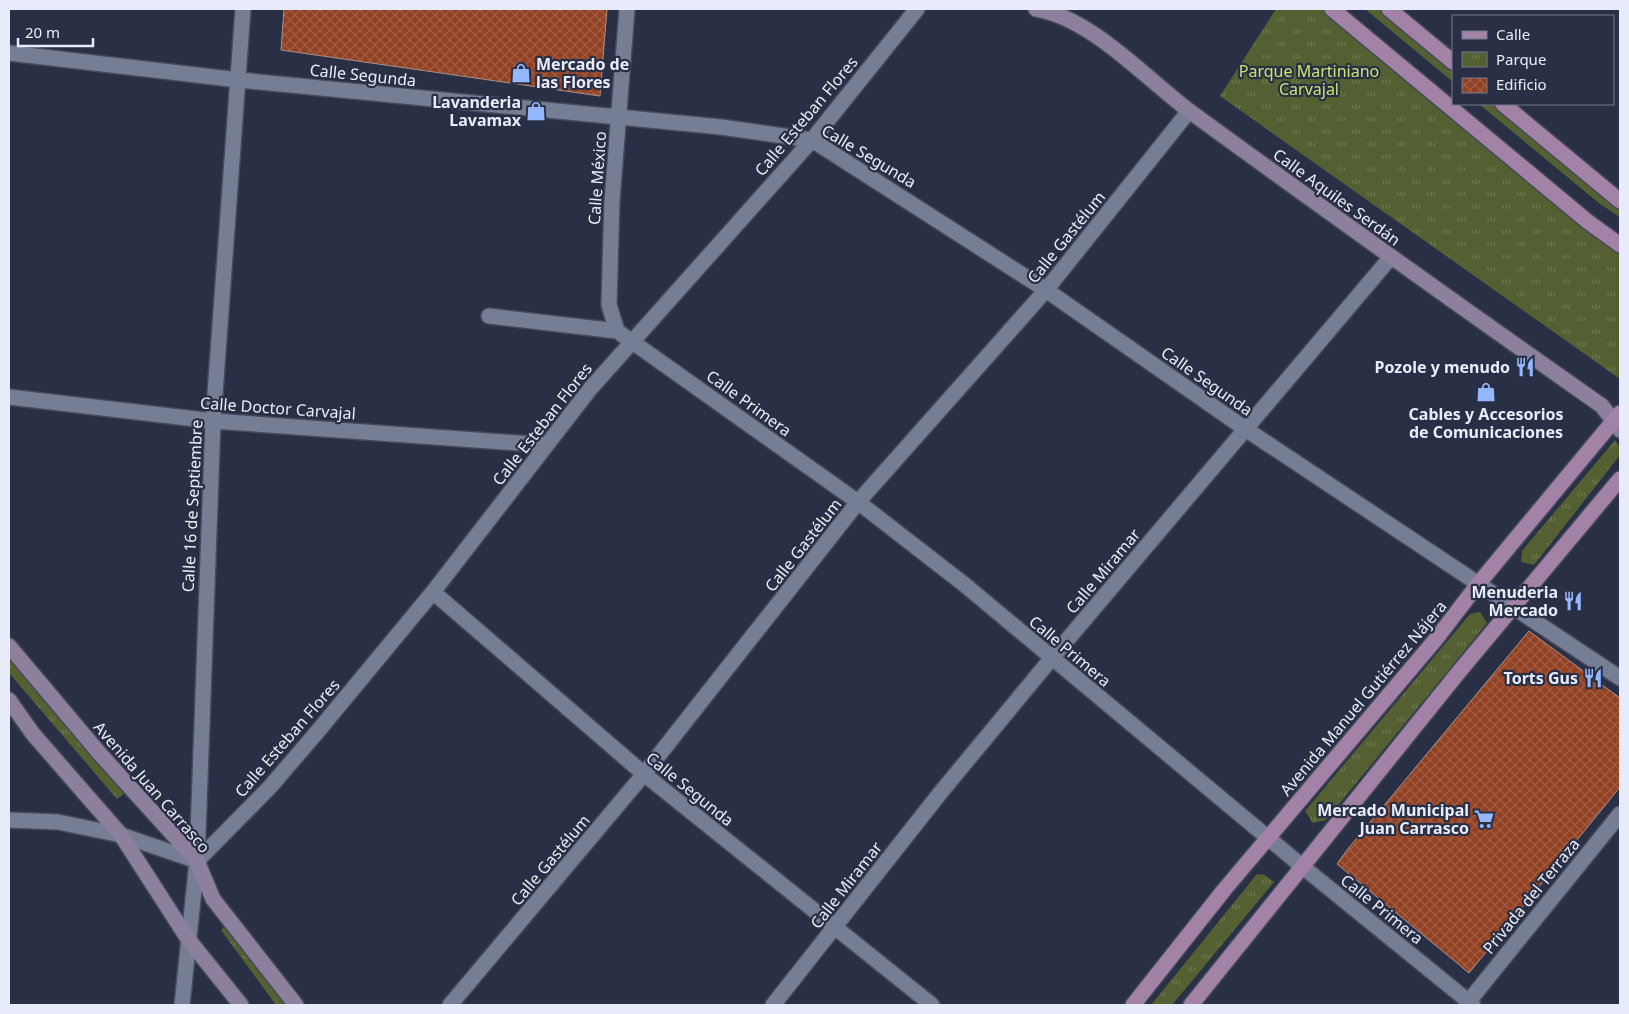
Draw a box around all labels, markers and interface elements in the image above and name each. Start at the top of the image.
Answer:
scale bar [18,15,92,47]
legend [1452,15,1614,105]
text: 20 m [25,22,60,42]
text: Calle [1496,24,1530,44]
text: Parque [1496,49,1546,69]
street label: Calle Esteban Flores [749,52,863,180]
place label: Mercado de las Flores [536,53,629,93]
street label: Calle Segunda [309,58,417,92]
park label: Parque Martiniano Carvajal [1239,60,1379,100]
shop icon: Mercado de las Flores [510,62,532,84]
text: Edificio [1496,74,1547,94]
place label: Lavanderia Lavamax [432,91,522,131]
shop icon: Lavanderia Lavamax [525,100,547,122]
street label: Calle Segunda [818,119,920,193]
street label: Calle México [583,130,611,226]
street label: Calle Aquiles Serdán [1269,143,1405,251]
street label: Calle Gastélum [1022,186,1110,288]
street label: Calle Segunda [1157,341,1257,421]
place label: Pozole y menudo [1374,356,1510,378]
restaurant icon: Pozole y menudo [1514,356,1536,378]
street label: Calle Esteban Flores [487,358,597,490]
street label: Calle Primera [702,365,796,441]
shop icon: Cables y Accesorios de Comunicaciones [1475,381,1497,403]
street label: Calle Doctor Carvajal [200,392,356,424]
place label: Cables y Accesorios de Comunicaciones [1409,403,1563,443]
street label: Calle 16 de Septiembre [176,419,208,593]
street label: Calle Gastélum [760,494,846,596]
street label: Calle Miramar [1061,523,1145,618]
place label: Menuderia Mercado [1471,581,1558,621]
restaurant icon: Menuderia Mercado [1562,590,1584,612]
street label: Avenida Manuel Gutiérrez Nájera [1275,596,1451,800]
street label: Calle Primera [1025,610,1115,692]
place label: Torts Gus [1504,667,1578,689]
restaurant icon: Torts Gus [1582,667,1604,689]
street label: Calle Esteban Flores [230,674,344,802]
street label: Avenida Juan Carrasco [89,717,215,857]
street label: Calle Segunda [642,747,738,831]
place label: Mercado Municipal Juan Carrasco [1317,799,1469,839]
supermarket icon: Mercado Municipal Juan Carrasco [1473,808,1495,830]
street label: Calle Gastélum [505,810,595,910]
street label: Privada del Terraza [1478,834,1584,958]
street label: Calle Miramar [805,837,887,933]
street label: Calle Primera [1336,869,1428,949]

